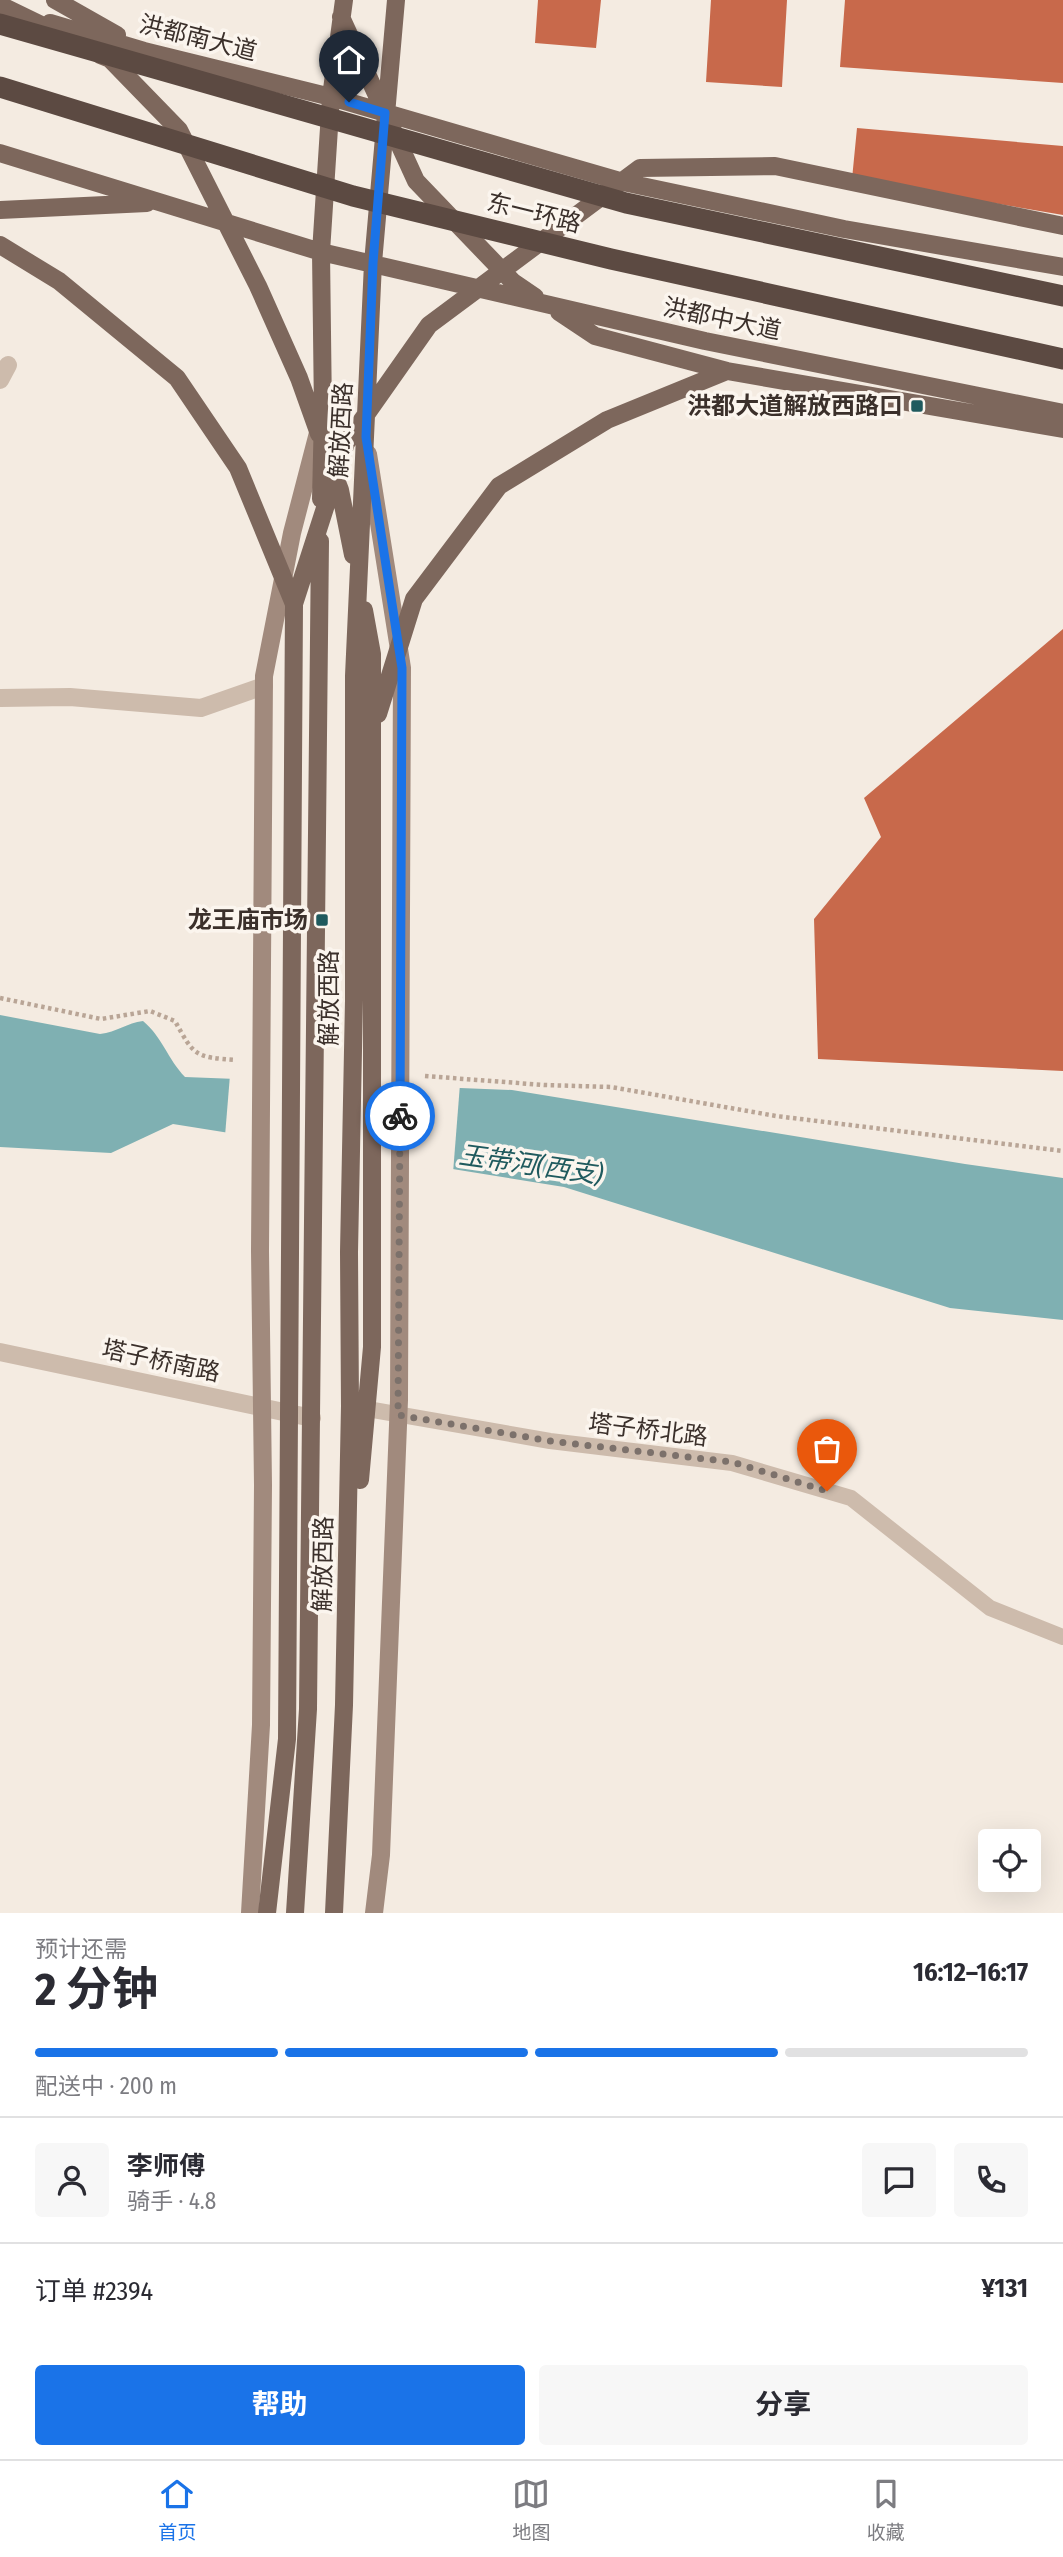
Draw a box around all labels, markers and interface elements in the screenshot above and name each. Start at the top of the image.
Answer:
street label: 洪都南大道 [136,10,260,66]
pin [319,30,379,102]
icon: home [330,41,368,79]
street label: 东一环路 [484,188,584,238]
street label: 洪都中大道 [660,293,784,345]
street label: 解放西路 [325,381,357,479]
place label: 洪都大道解放西路口 [687,392,903,420]
marker: 洪都大道解放西路口 [909,398,925,414]
place label: 龙王庙市场 [188,906,308,934]
marker: 龙王庙市场 [314,912,330,928]
street label: 解放西路 [315,950,343,1046]
courier [365,1081,435,1151]
icon: bike [381,1097,419,1135]
water label: 玉带河(西支) [457,1140,605,1191]
street label: 塔子桥南路 [99,1335,223,1387]
street label: 塔子桥北路 [587,1409,709,1451]
pin [797,1419,857,1491]
icon: bag [808,1430,846,1468]
street label: 解放西路 [308,1516,338,1612]
map controls [978,1829,1041,1892]
button: locate [978,1829,1041,1892]
text: 预计还需 [35,1935,127,1963]
text: 16:12–16:17 [913,1957,1028,1988]
text: 2 分钟 [35,1962,158,2017]
text: 配送中 · 200 m [35,2072,177,2100]
button: person [35,2143,109,2217]
button: chat [862,2143,936,2217]
button: phone [954,2143,1028,2217]
text: 李师傅 [127,2151,205,2182]
text: 骑手 · 4.8 [127,2187,216,2215]
text: ¥131 [982,2273,1028,2304]
text: 订单 #2394 [35,2276,153,2307]
button: 帮助 [35,2365,525,2445]
button: 分享 [539,2365,1028,2445]
tab: 首页 [158,2475,196,2544]
tab: 地图 [512,2475,551,2544]
tab: 收藏 [867,2475,905,2544]

